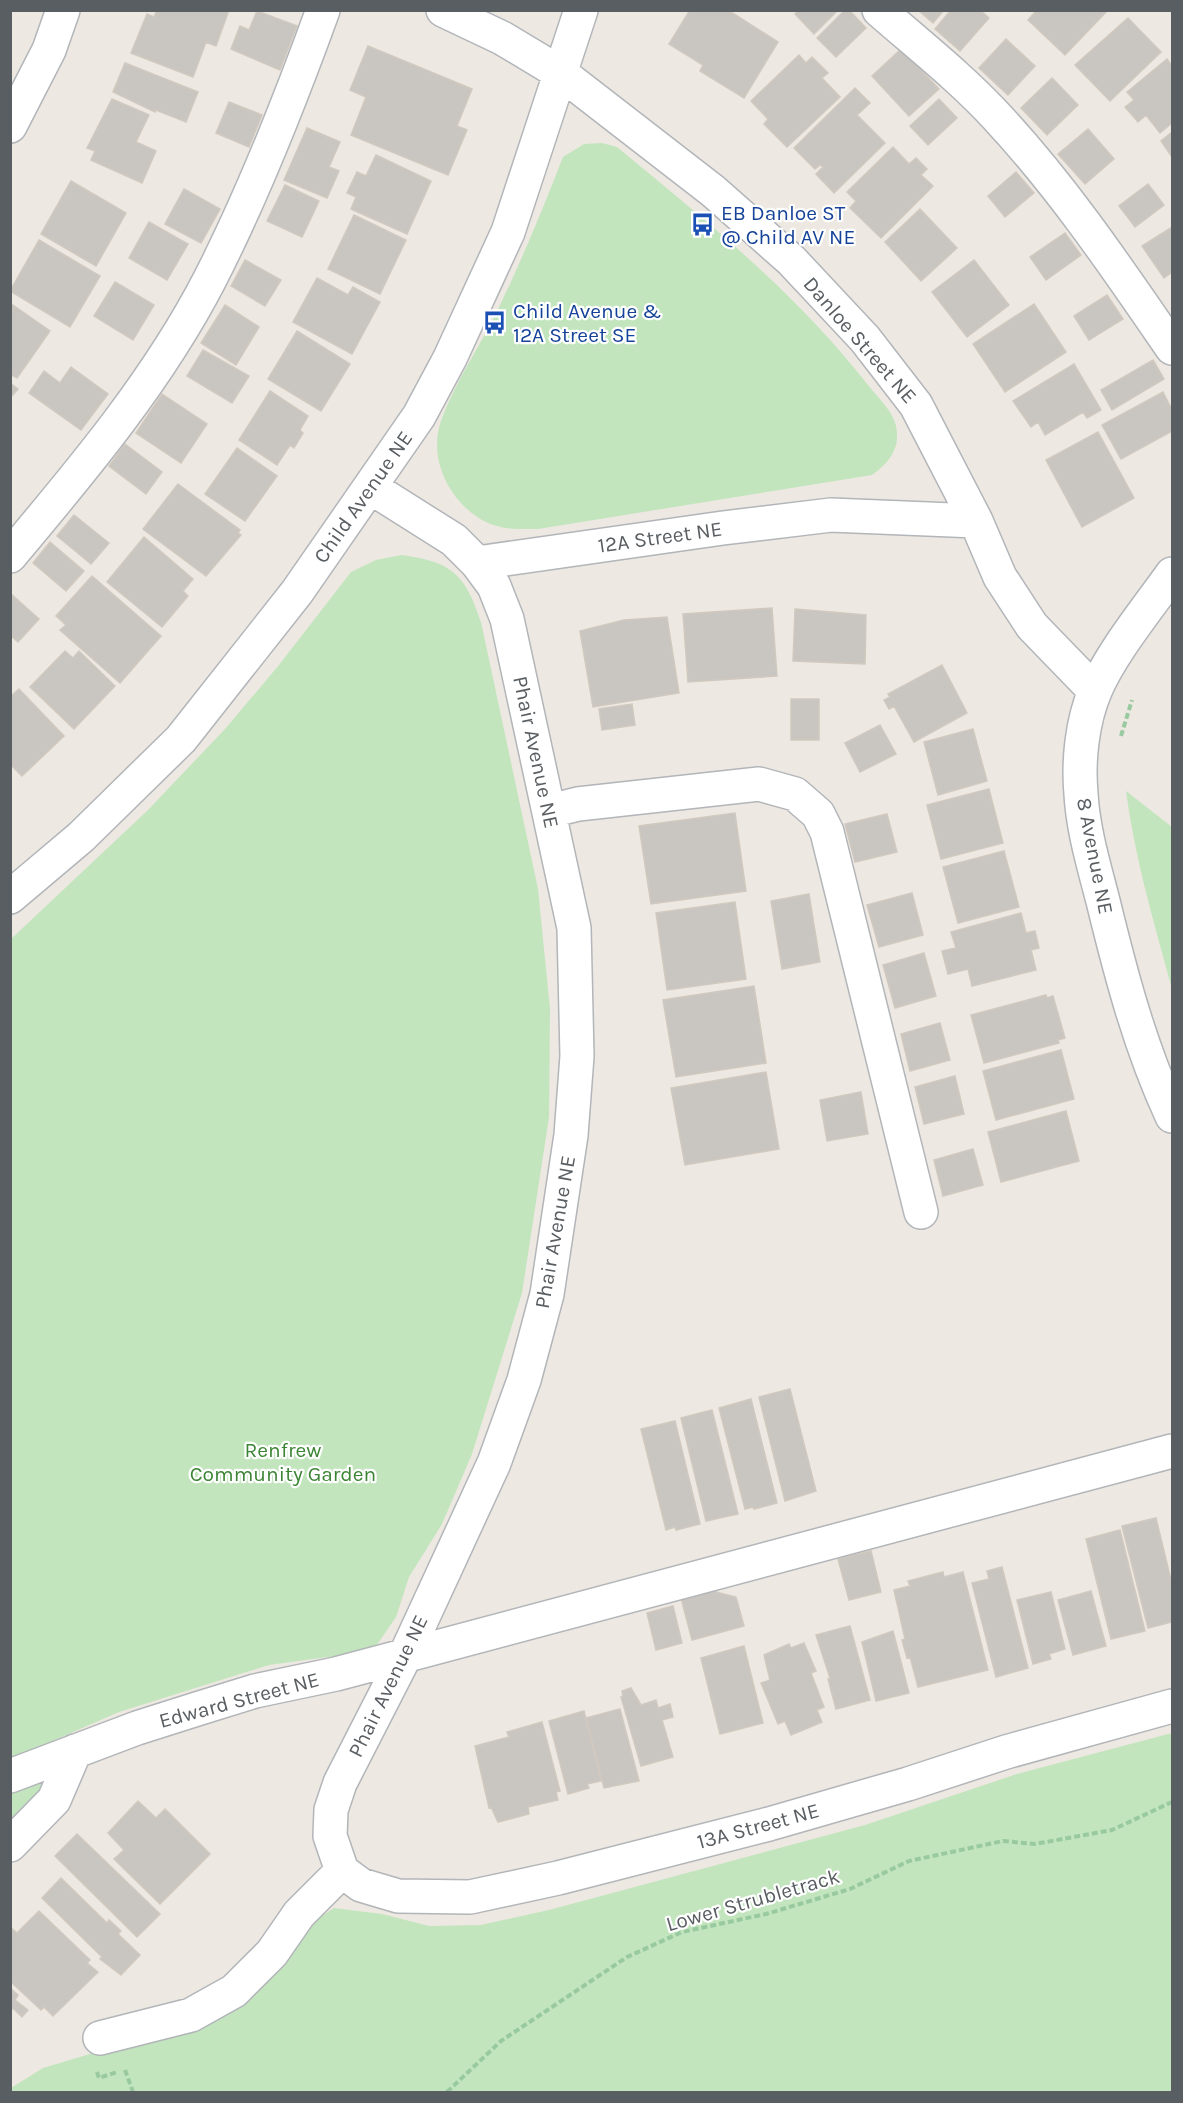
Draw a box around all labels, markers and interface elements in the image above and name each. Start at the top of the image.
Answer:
place label: EB Danloe ST @ Child AV NE [721,201,855,249]
bus stop icon: EB Danloe ST @ Child AV NE [690,212,716,238]
street label: Danloe Street NE [798,272,922,408]
place label: Child Avenue & 12A Street SE [513,299,661,347]
bus stop icon: Child Avenue & 12A Street SE [482,310,508,336]
street label: Child Avenue NE [309,426,417,568]
street label: 12A Street NE [596,516,724,558]
street label: Phair Avenue NE [508,674,564,830]
street label: 8 Avenue NE [1072,796,1118,916]
street label: Phair Avenue NE [530,1154,580,1310]
park label: Renfrew Community Garden [190,1438,376,1486]
street label: Phair Avenue NE [343,1611,433,1761]
street label: Edward Street NE [156,1667,322,1733]
street label: 13A Street NE [694,1798,822,1854]
street label: Lower Strubletrack [663,1864,843,1936]

